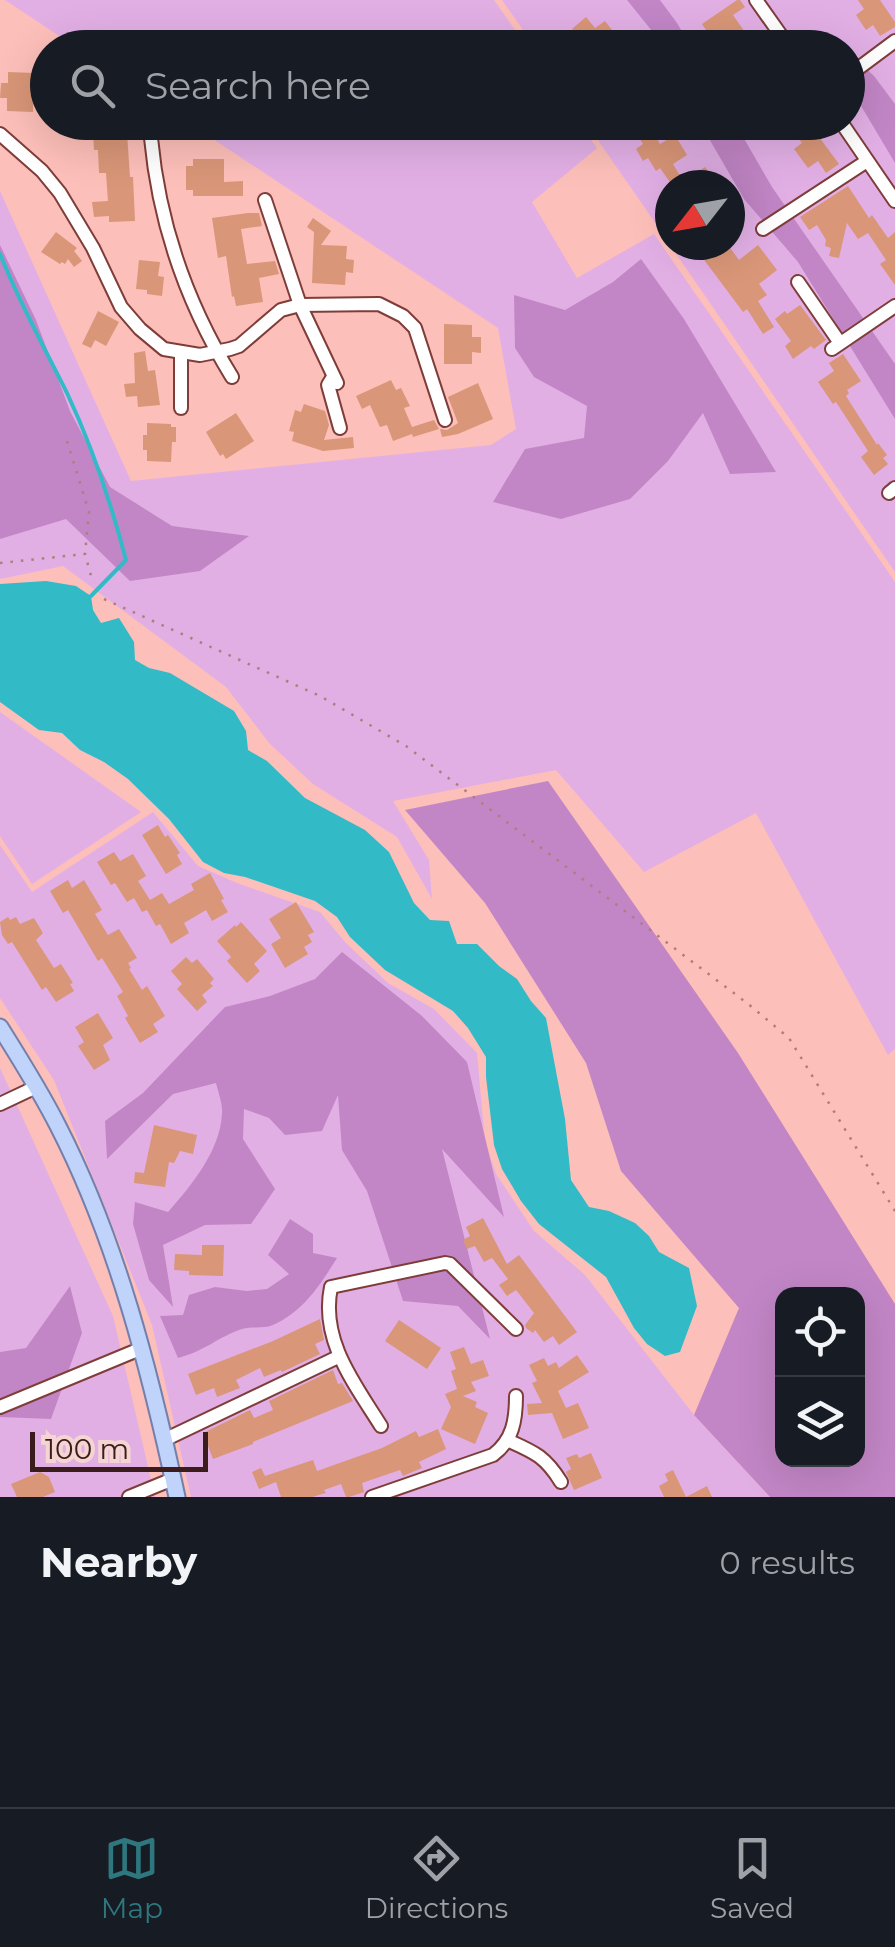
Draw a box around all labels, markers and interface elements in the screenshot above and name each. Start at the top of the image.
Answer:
search box [30,30,865,140]
icon: search [65,58,120,113]
text: Search here [145,62,371,109]
north arrow [655,170,745,260]
map controls [775,1287,865,1467]
button: locate [775,1287,865,1377]
button: layers [775,1377,865,1467]
scale bar [30,1427,208,1472]
text: 100 m [45,1432,129,1466]
text: Nearby [40,1536,197,1588]
text: 0 results [720,1543,855,1582]
tab: Map [101,1831,163,1925]
tab: Directions [365,1831,508,1925]
tab: Saved [710,1831,794,1925]

